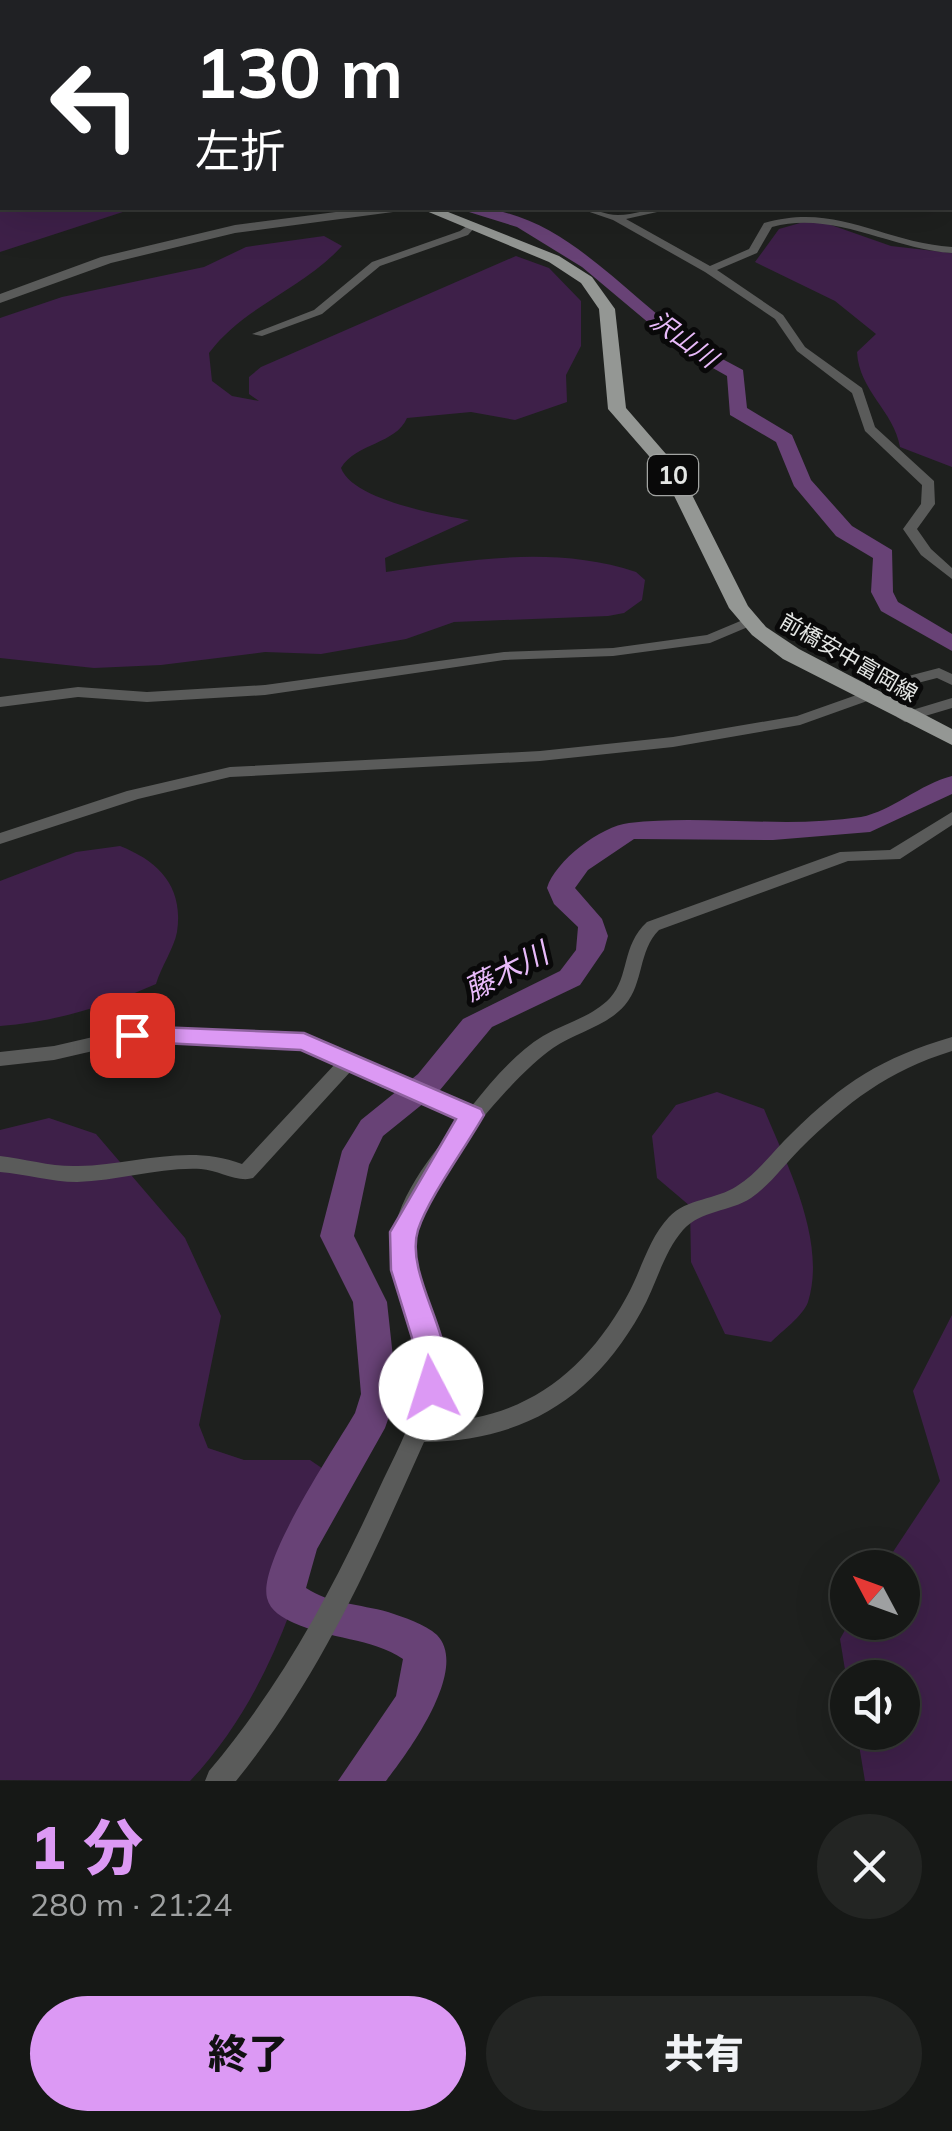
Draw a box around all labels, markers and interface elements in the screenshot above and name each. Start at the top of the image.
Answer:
text: 130 m [195,28,403,116]
icon: left [30,40,160,170]
text: 左折 [195,122,285,178]
water label: 沢山川 [645,304,726,375]
road number: 10 [648,455,698,495]
street label: 前橋安中富岡線 [775,606,923,708]
water label: 藤木川 [457,932,557,1008]
pin [90,993,175,1078]
icon: arrive [105,1008,160,1063]
position arrow [379,1336,483,1440]
north arrow [830,1550,920,1640]
map controls [830,1550,920,1750]
button: sound [830,1660,920,1750]
text: 1 分 [30,1809,143,1884]
button: close [817,1814,922,1919]
text: 280 m · 21:24 [30,1884,232,1924]
button: 終了 [30,1996,466,2111]
button: 共有 [486,1996,922,2111]

